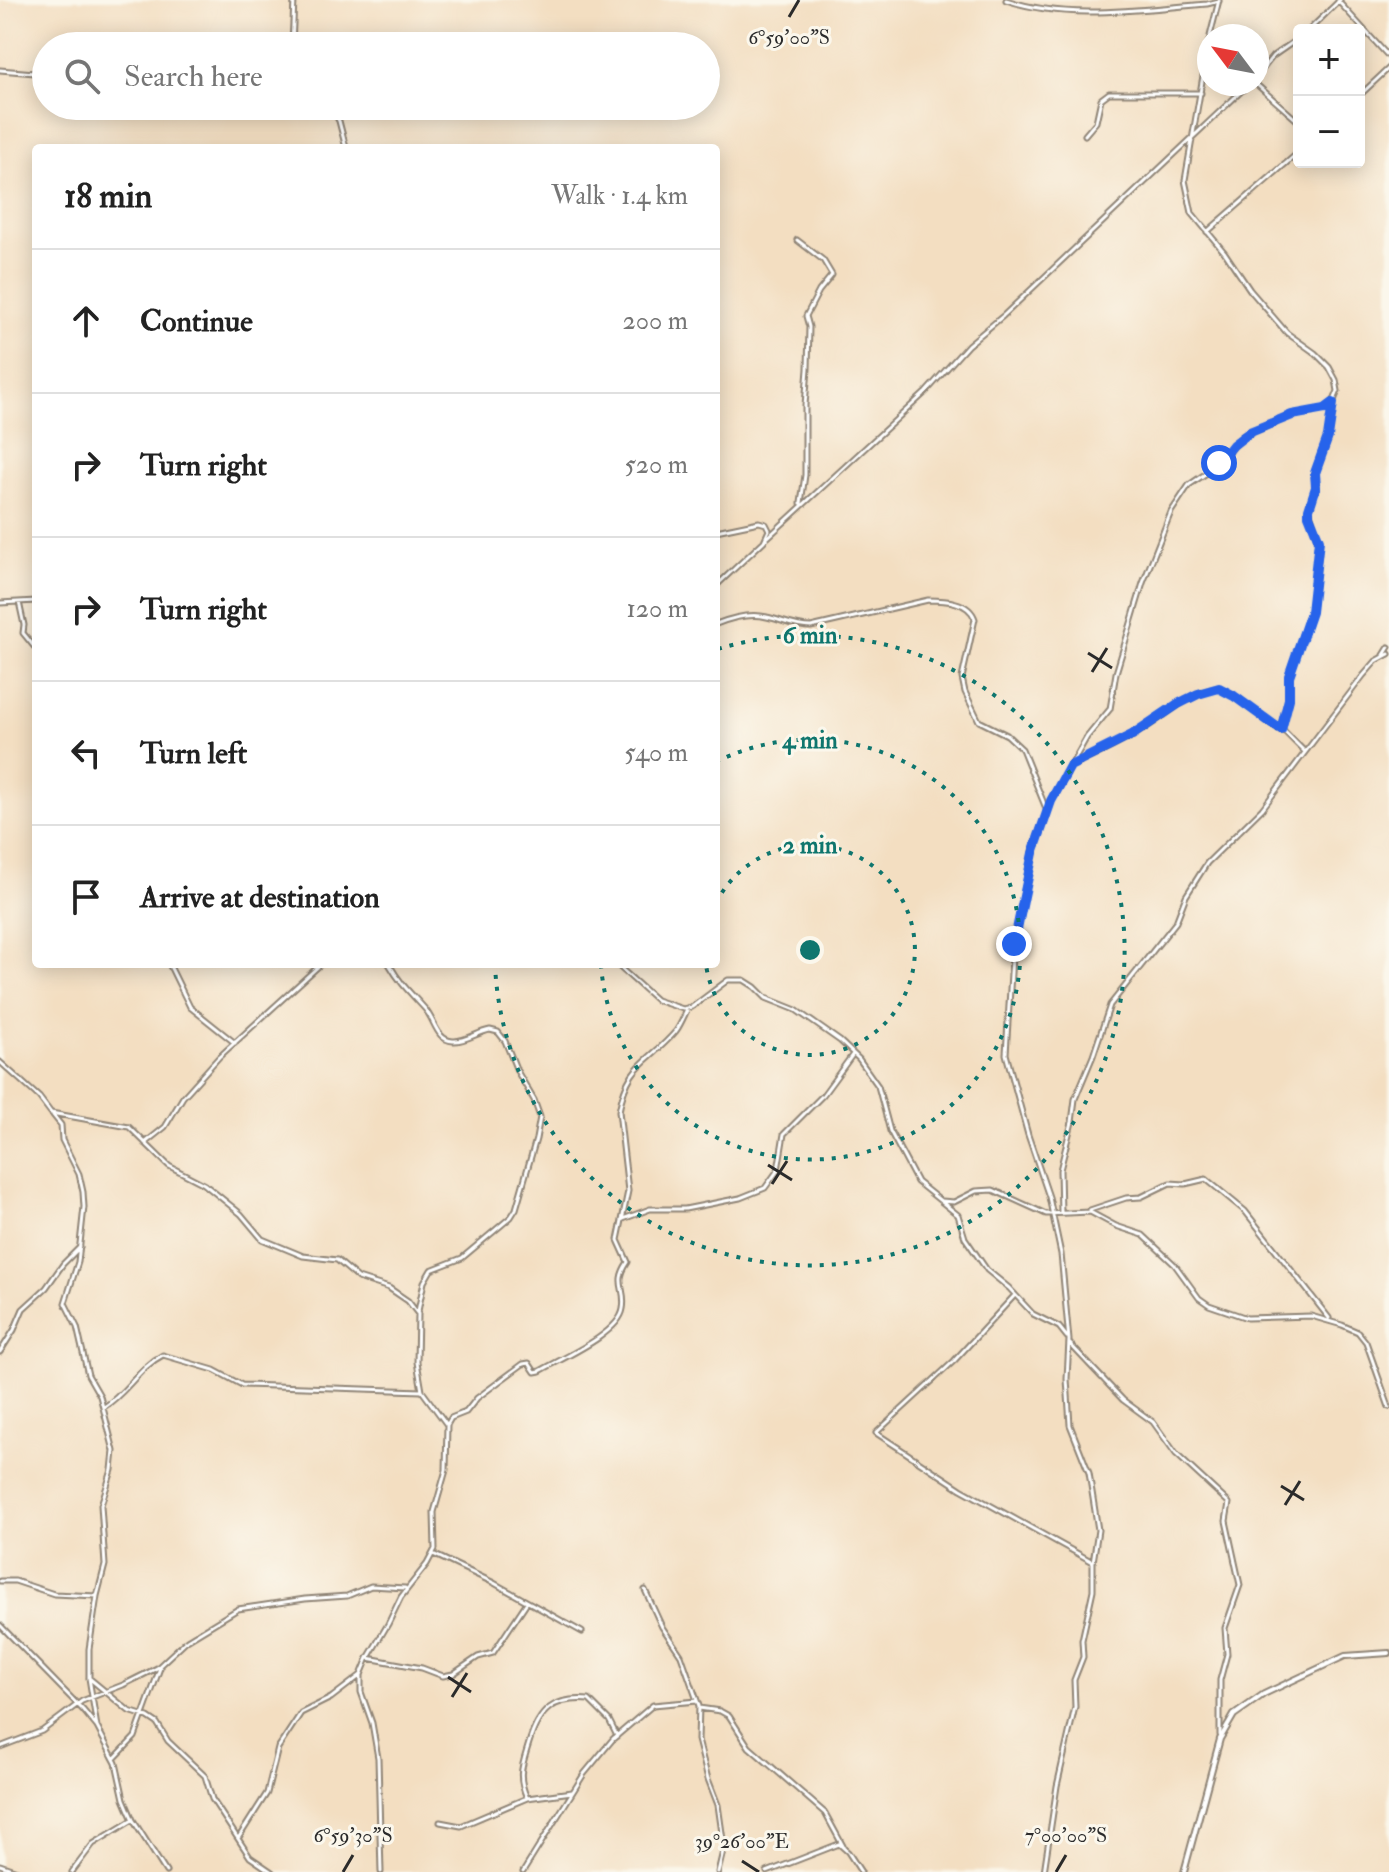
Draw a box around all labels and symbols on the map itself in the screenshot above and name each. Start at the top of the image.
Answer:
north arrow [1197,24,1269,96]
text: 6°59'00"S [748,25,830,50]
route start [1201,445,1237,481]
text: 6 min [783,620,838,651]
text: 4 min [781,725,838,756]
text: 2 min [783,830,838,861]
route end [996,926,1032,962]
centre of rings [796,936,824,964]
text: 6°59'30"S [313,1823,393,1848]
text: 7°00'00"S [1025,1823,1107,1848]
text: 39°26'00"E [695,1829,789,1854]

